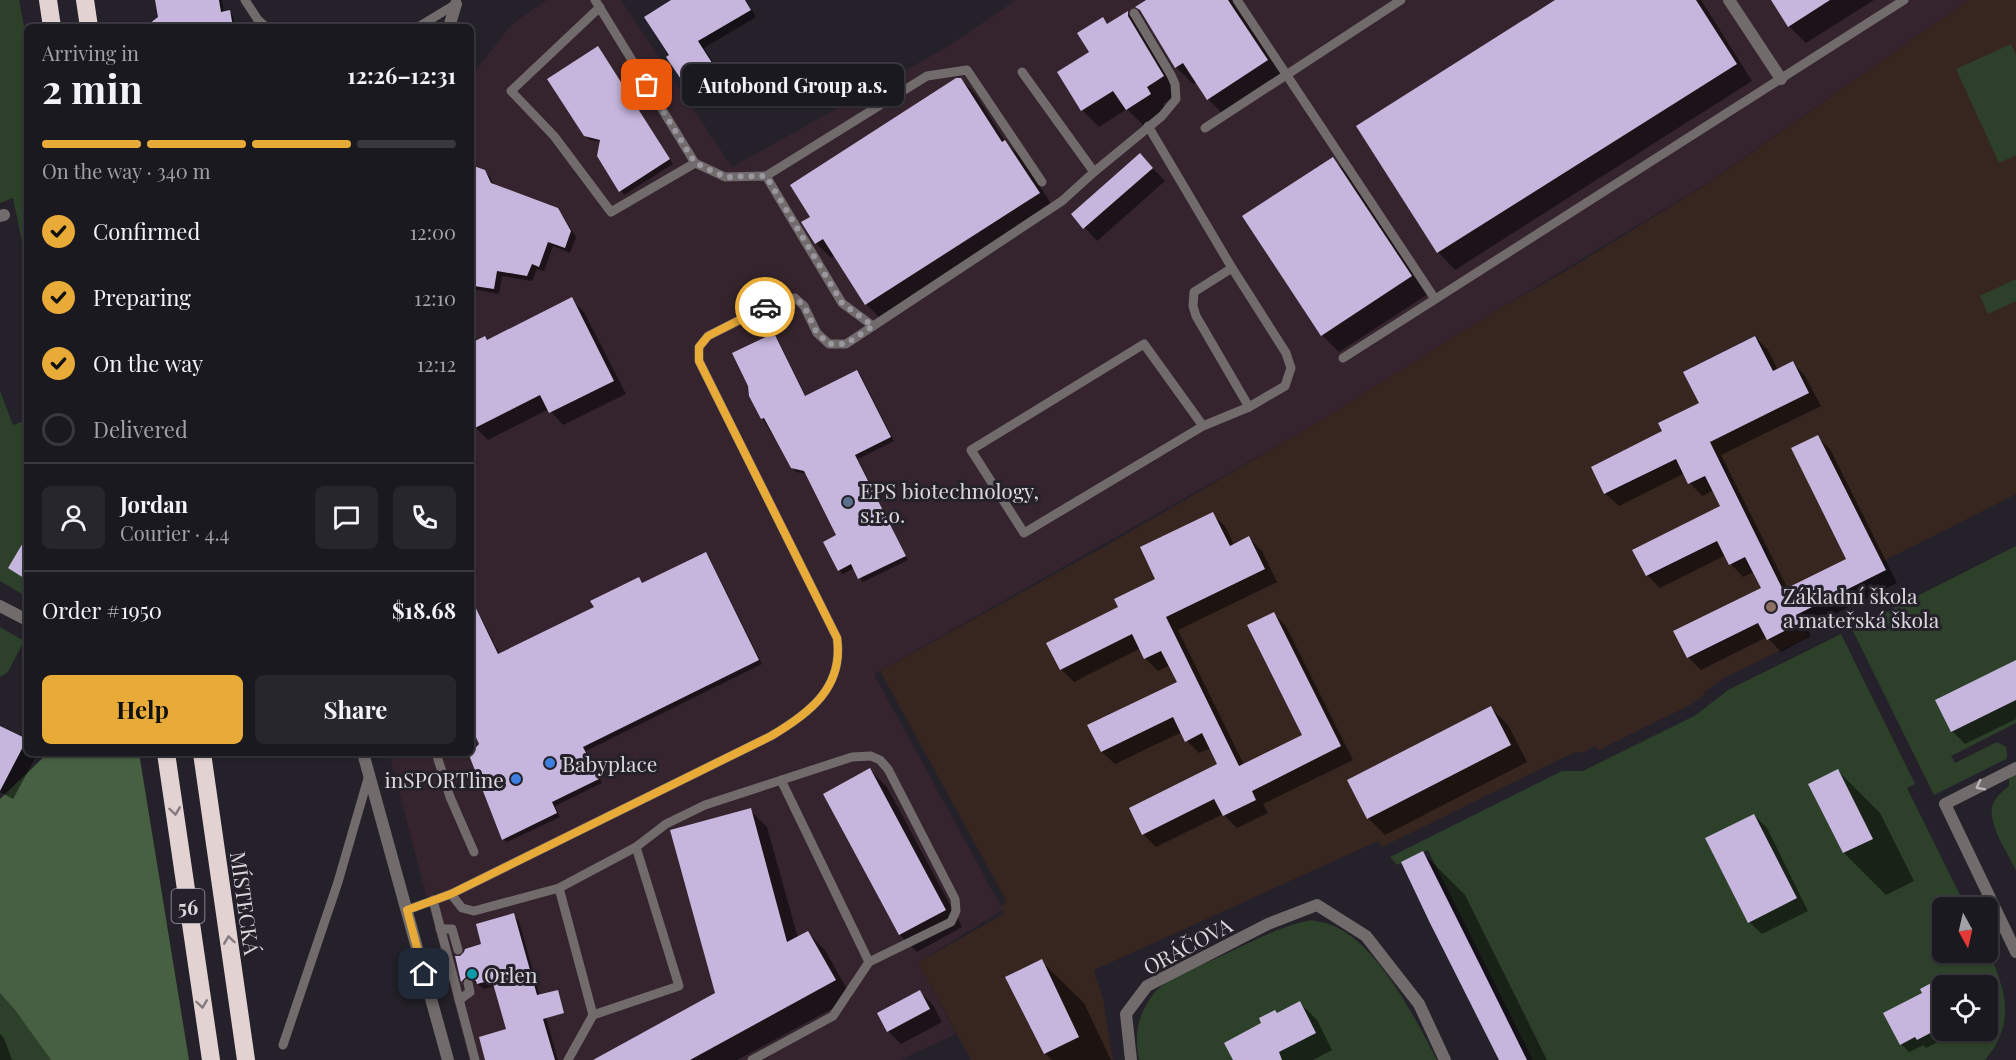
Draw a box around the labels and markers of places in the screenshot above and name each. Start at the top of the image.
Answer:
pin [621,59,672,110]
callout: Autobond Group a.s. [683,64,905,106]
place label: EPS biotechnology, s.r.o. [860,476,1039,528]
marker: EPS biotechnology, s.r.o. [841,495,855,509]
place label: Základní škola a mateřská škola [1783,581,1940,633]
marker: Základní škola a mateřská škola [1764,600,1778,614]
place label: Babyplace [562,749,657,777]
marker: Babyplace [543,756,557,770]
place label: inSPORTline [385,765,504,793]
marker: inSPORTline [509,772,523,786]
pin [398,948,449,999]
place label: Orlen [484,960,538,988]
marker: Orlen [465,967,479,981]

